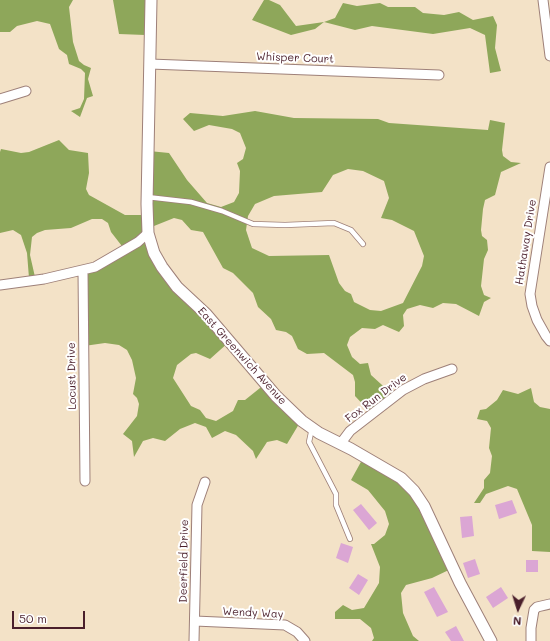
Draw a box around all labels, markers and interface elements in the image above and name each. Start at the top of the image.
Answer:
street label: Whisper Court [256,50,334,66]
street label: Hathaway Drive [513,198,539,286]
street label: East Greenwich Avenue [195,305,289,407]
street label: Locust Drive [65,342,79,410]
street label: Fox Run Drive [343,371,409,425]
street label: Deerfield Drive [177,519,191,603]
north arrow [498,589,538,629]
scale bar [14,603,87,629]
street label: Wendy Way [222,605,284,621]
text: 50 m [19,610,47,626]
text: N [512,614,522,629]

